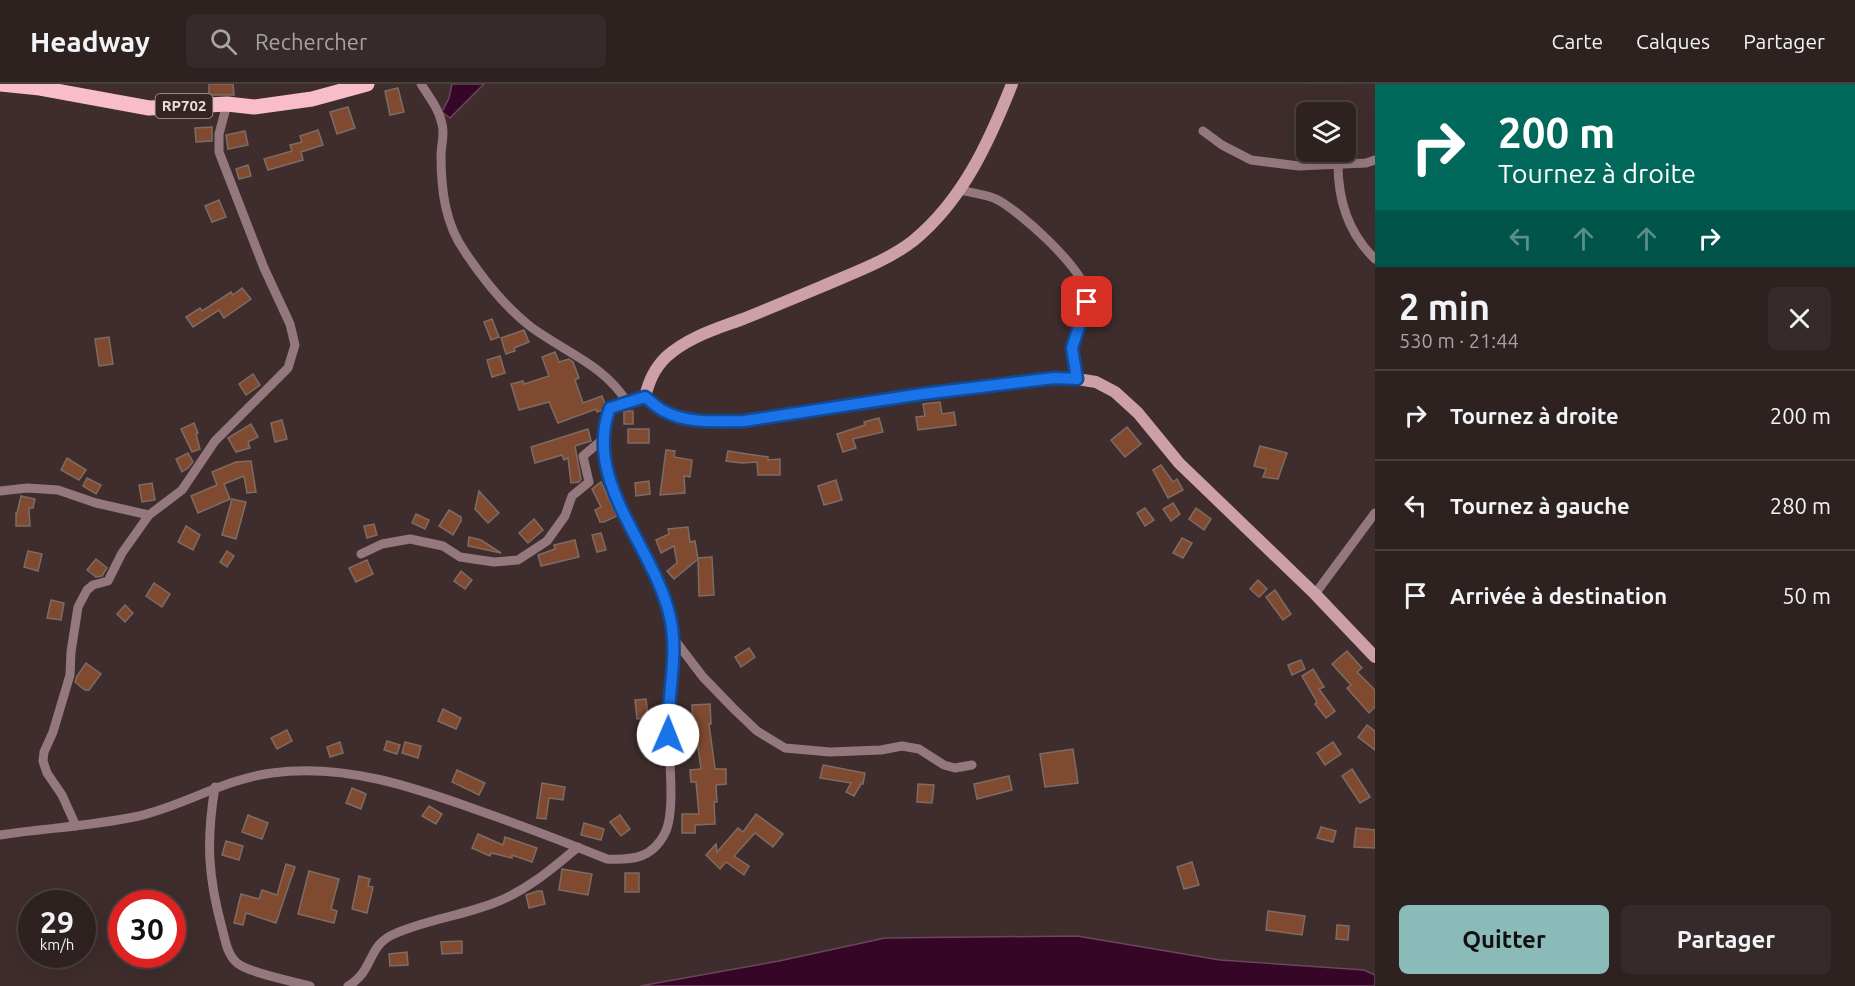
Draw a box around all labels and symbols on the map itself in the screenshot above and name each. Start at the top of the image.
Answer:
road number: RP702 [156,94,213,118]
pin [1061,276,1112,327]
position arrow [636,703,700,767]
speed limit sign: 30 [108,890,186,968]

